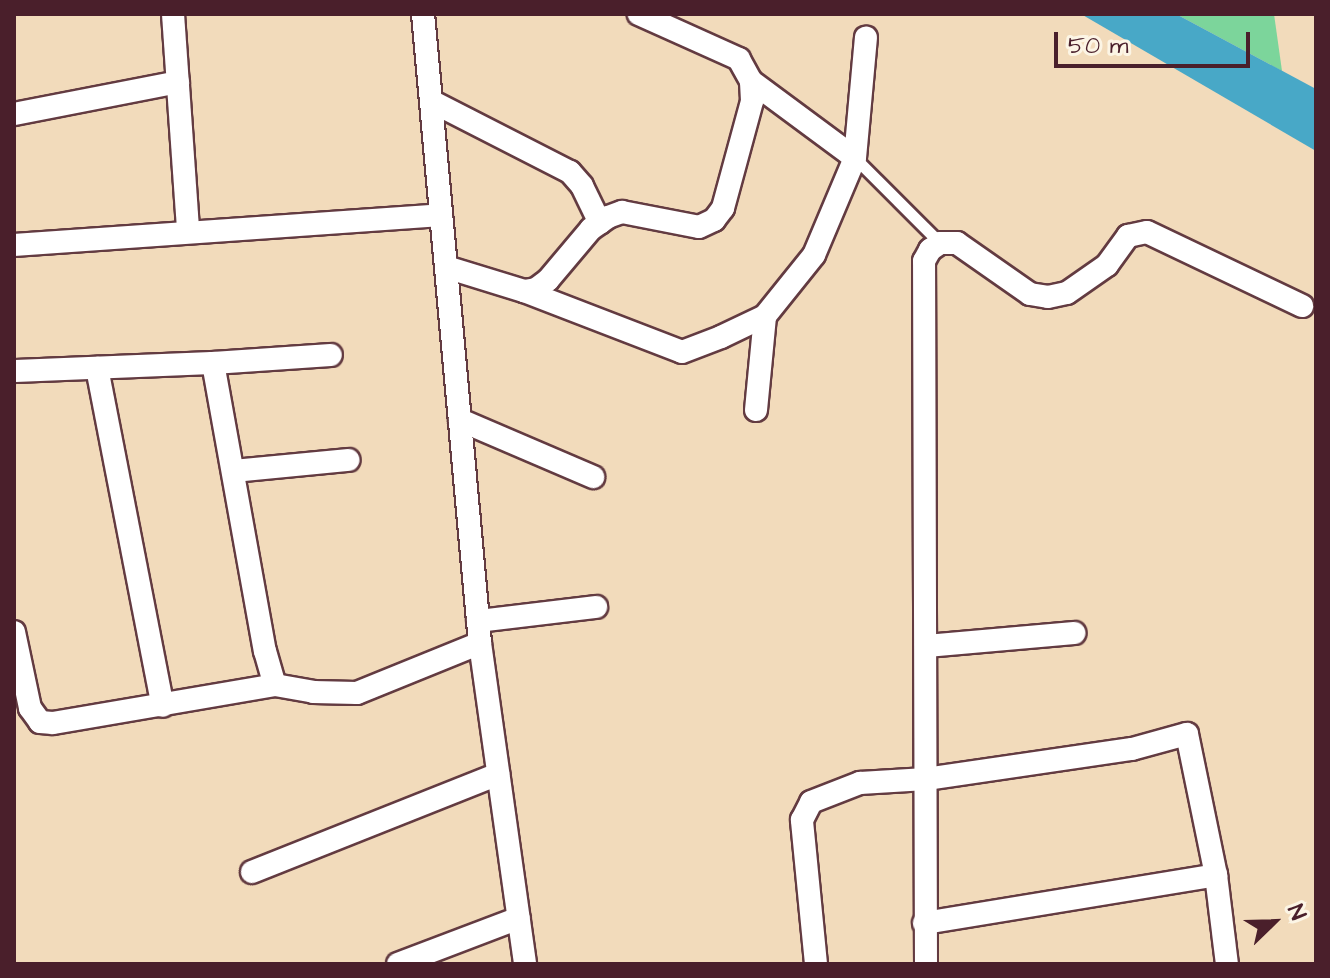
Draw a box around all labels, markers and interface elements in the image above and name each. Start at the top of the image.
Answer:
scale bar [1058,16,1254,66]
text: 50 m [1068,29,1128,63]
north arrow [1234,882,1314,962]
text: N [1280,900,1314,925]

